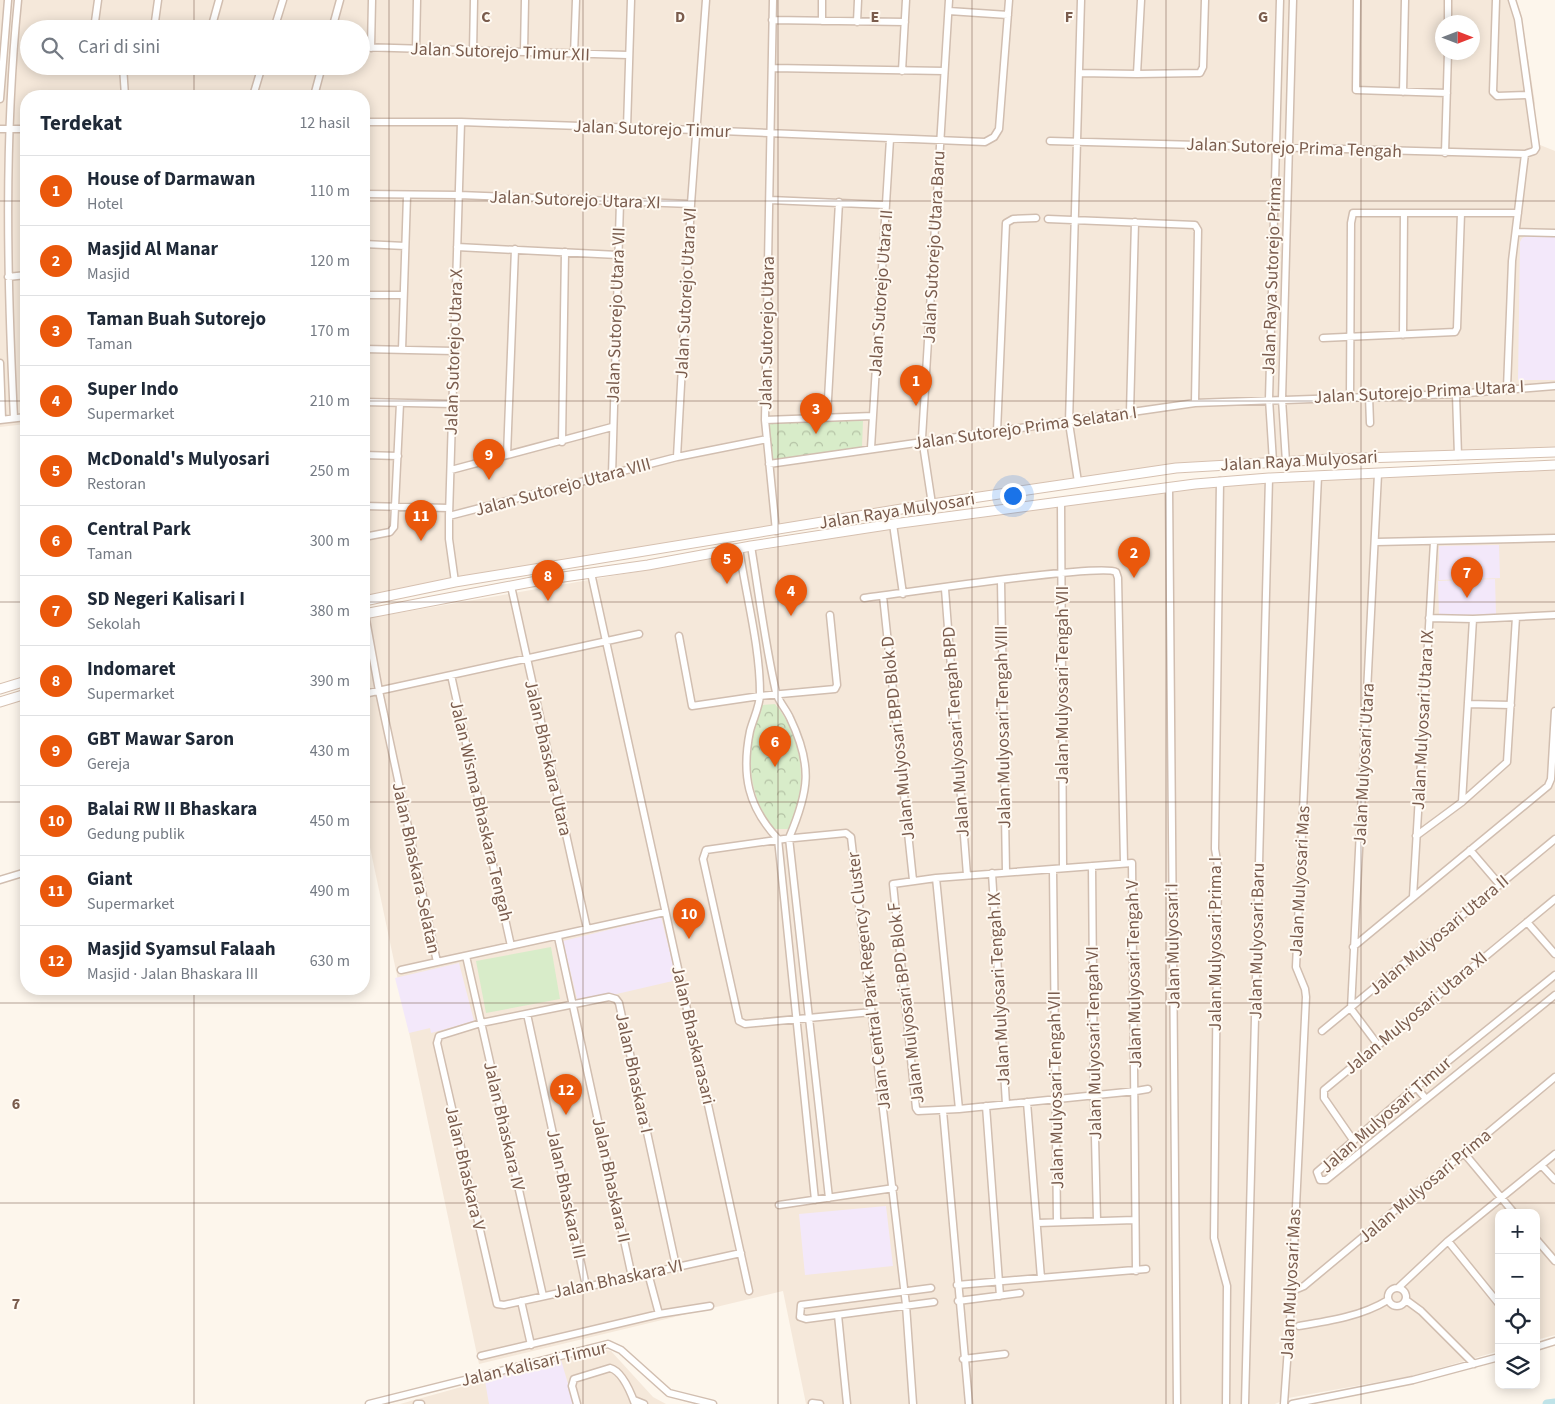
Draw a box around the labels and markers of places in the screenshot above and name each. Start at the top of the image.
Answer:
pin: 1 [900,365,932,406]
pin: 3 [800,393,832,434]
pin: 9 [473,439,505,480]
pin: 11 [405,500,437,541]
pin: 2 [1118,537,1150,578]
pin: 5 [711,543,743,584]
pin: 7 [1451,557,1483,598]
pin: 8 [532,560,564,601]
pin: 4 [775,575,807,616]
pin: 6 [759,726,791,767]
pin: 10 [673,898,705,939]
pin: 12 [550,1074,582,1115]

